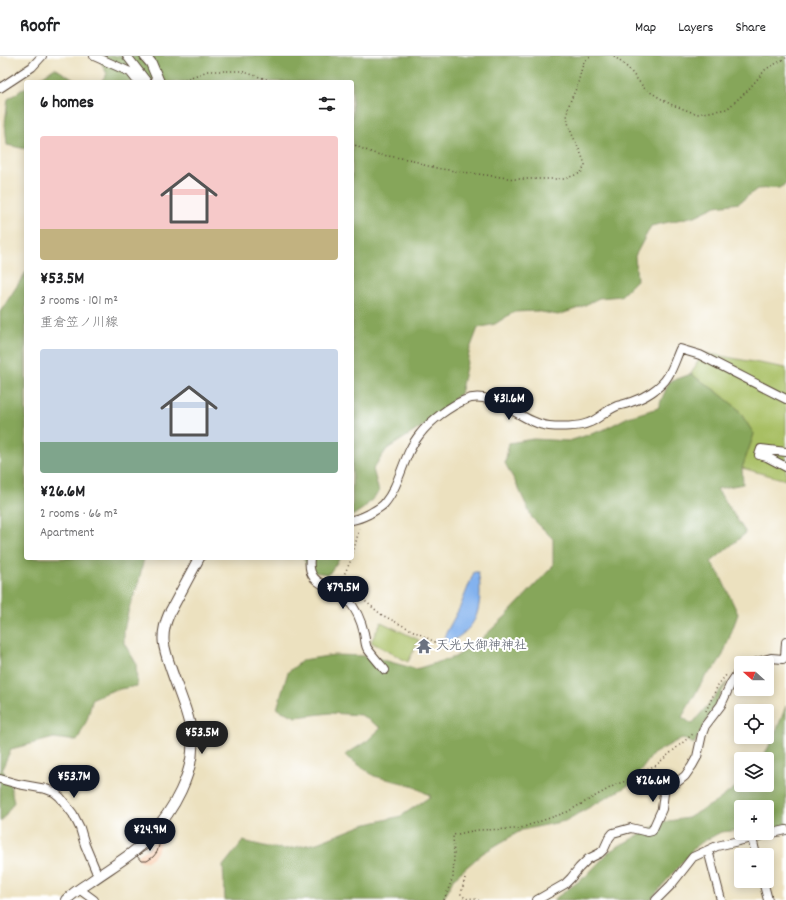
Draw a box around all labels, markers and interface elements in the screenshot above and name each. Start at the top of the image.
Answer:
text: Roofr [20,14,60,41]
text: Map [635,18,656,38]
text: Layers [678,18,713,38]
text: Share [735,18,766,38]
text: 6 homes [40,92,94,116]
icon: filters [316,93,338,115]
icon: home [153,162,225,234]
text: ¥53.5M [40,268,84,292]
text: 3 rooms · 101 m² [40,292,118,311]
text: 重倉笠ノ川線 [40,314,118,333]
icon: home [153,375,225,447]
pin: ¥31.6M [476,387,542,421]
text: ¥31.6M [493,390,525,409]
text: ¥26.6M [40,481,85,505]
text: 2 rooms · 66 m² [40,505,118,524]
text: Apartment [40,524,94,543]
pin: ¥79.5M [310,576,376,610]
text: ¥79.5M [326,579,360,598]
temple icon: 天光大御神神社 [415,637,433,655]
place label: 天光大御神神社 [436,637,527,656]
north arrow [734,656,774,696]
map controls [734,656,774,888]
button: locate [734,704,774,744]
pin: ¥53.5M [169,721,235,755]
text: ¥53.5M [185,724,219,743]
button: layers [734,752,774,792]
pin: ¥53.7M [41,765,107,799]
text: ¥53.7M [58,768,90,787]
pin: ¥26.6M [620,769,686,803]
text: ¥26.6M [636,772,670,791]
button: + [734,800,774,840]
pin: ¥24.9M [117,818,183,852]
text: ¥24.9M [133,821,167,840]
button: − [734,848,774,888]

